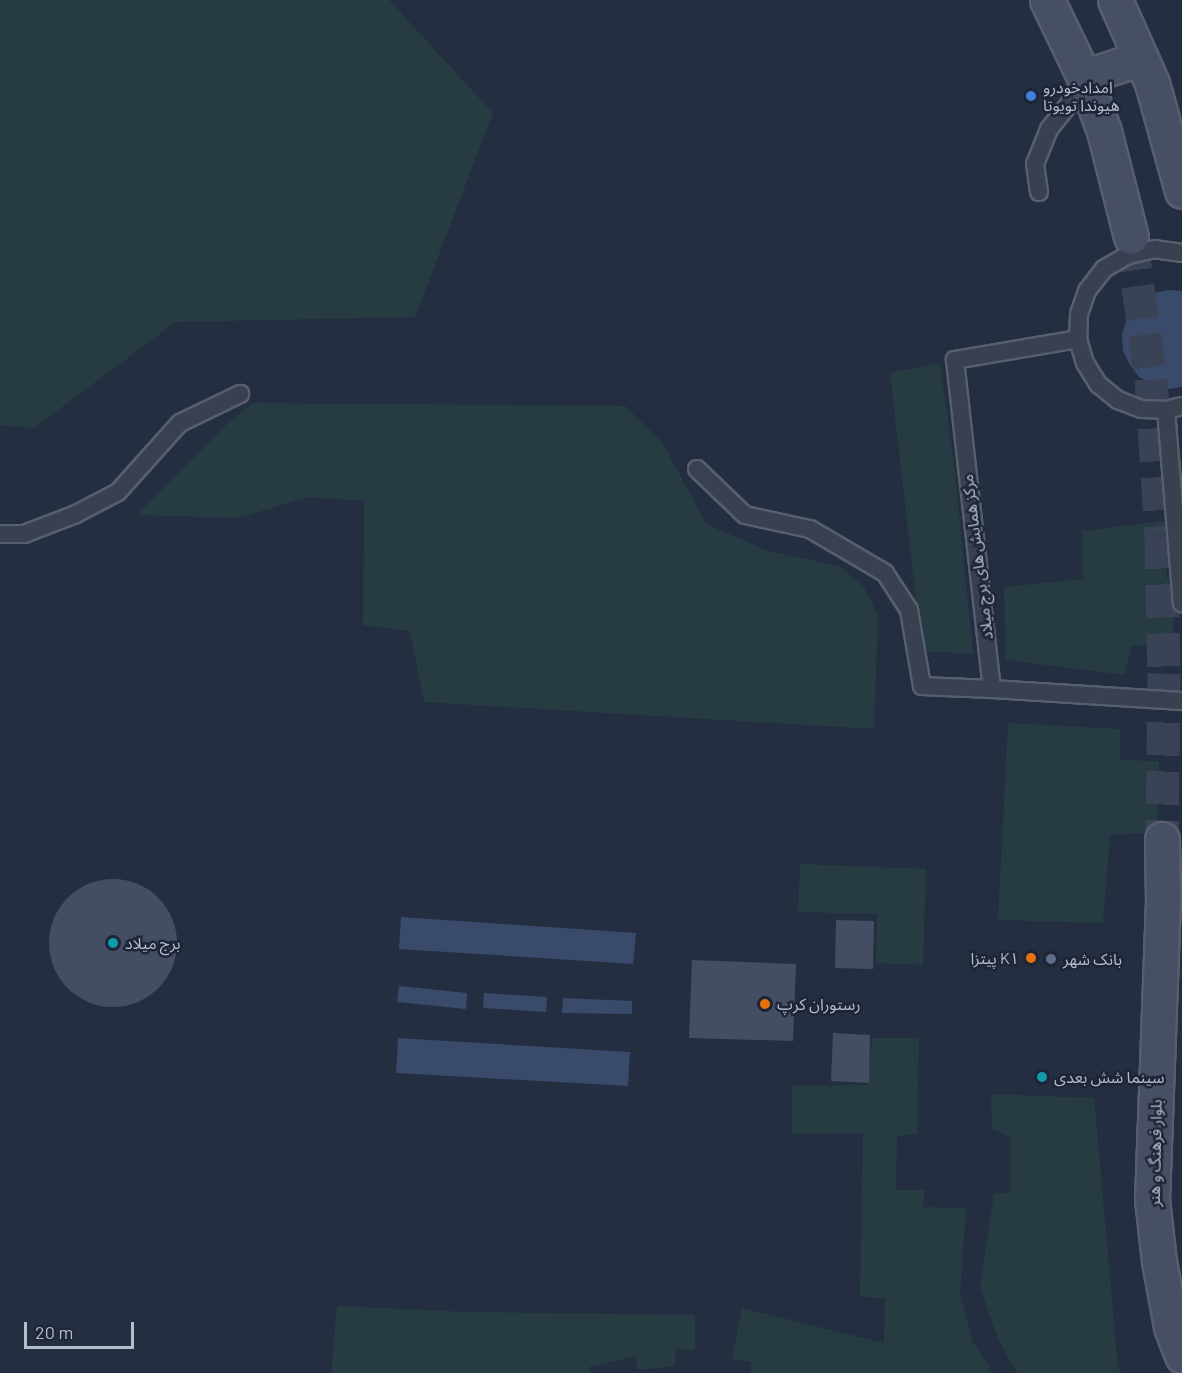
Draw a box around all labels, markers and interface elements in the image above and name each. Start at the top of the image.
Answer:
place label: امدادخودرو هیوندا تویوتا [1043,77,1120,115]
marker: امدادخودرو هیوندا تویوتا [1024,89,1038,103]
street label: مرکز همایش های برج میلاد [957,473,997,641]
place label: برج میلاد [125,933,181,953]
marker: برج میلاد [106,936,120,950]
place label: پیتزا K۱ [970,948,1019,968]
place label: بانک شهر [1063,949,1122,969]
marker: پیتزا K۱ [1024,951,1038,965]
marker: بانک شهر [1044,952,1058,966]
place label: رستوران کرپ [777,994,861,1014]
marker: رستوران کرپ [758,997,772,1011]
place label: سینما شش بعدی [1054,1067,1164,1087]
marker: سینما شش بعدی [1035,1070,1049,1084]
street label: بلوار فرهنگ و هنر [1144,1099,1166,1207]
scale bar [27,1310,136,1348]
text: 20 m [35,1321,73,1343]

